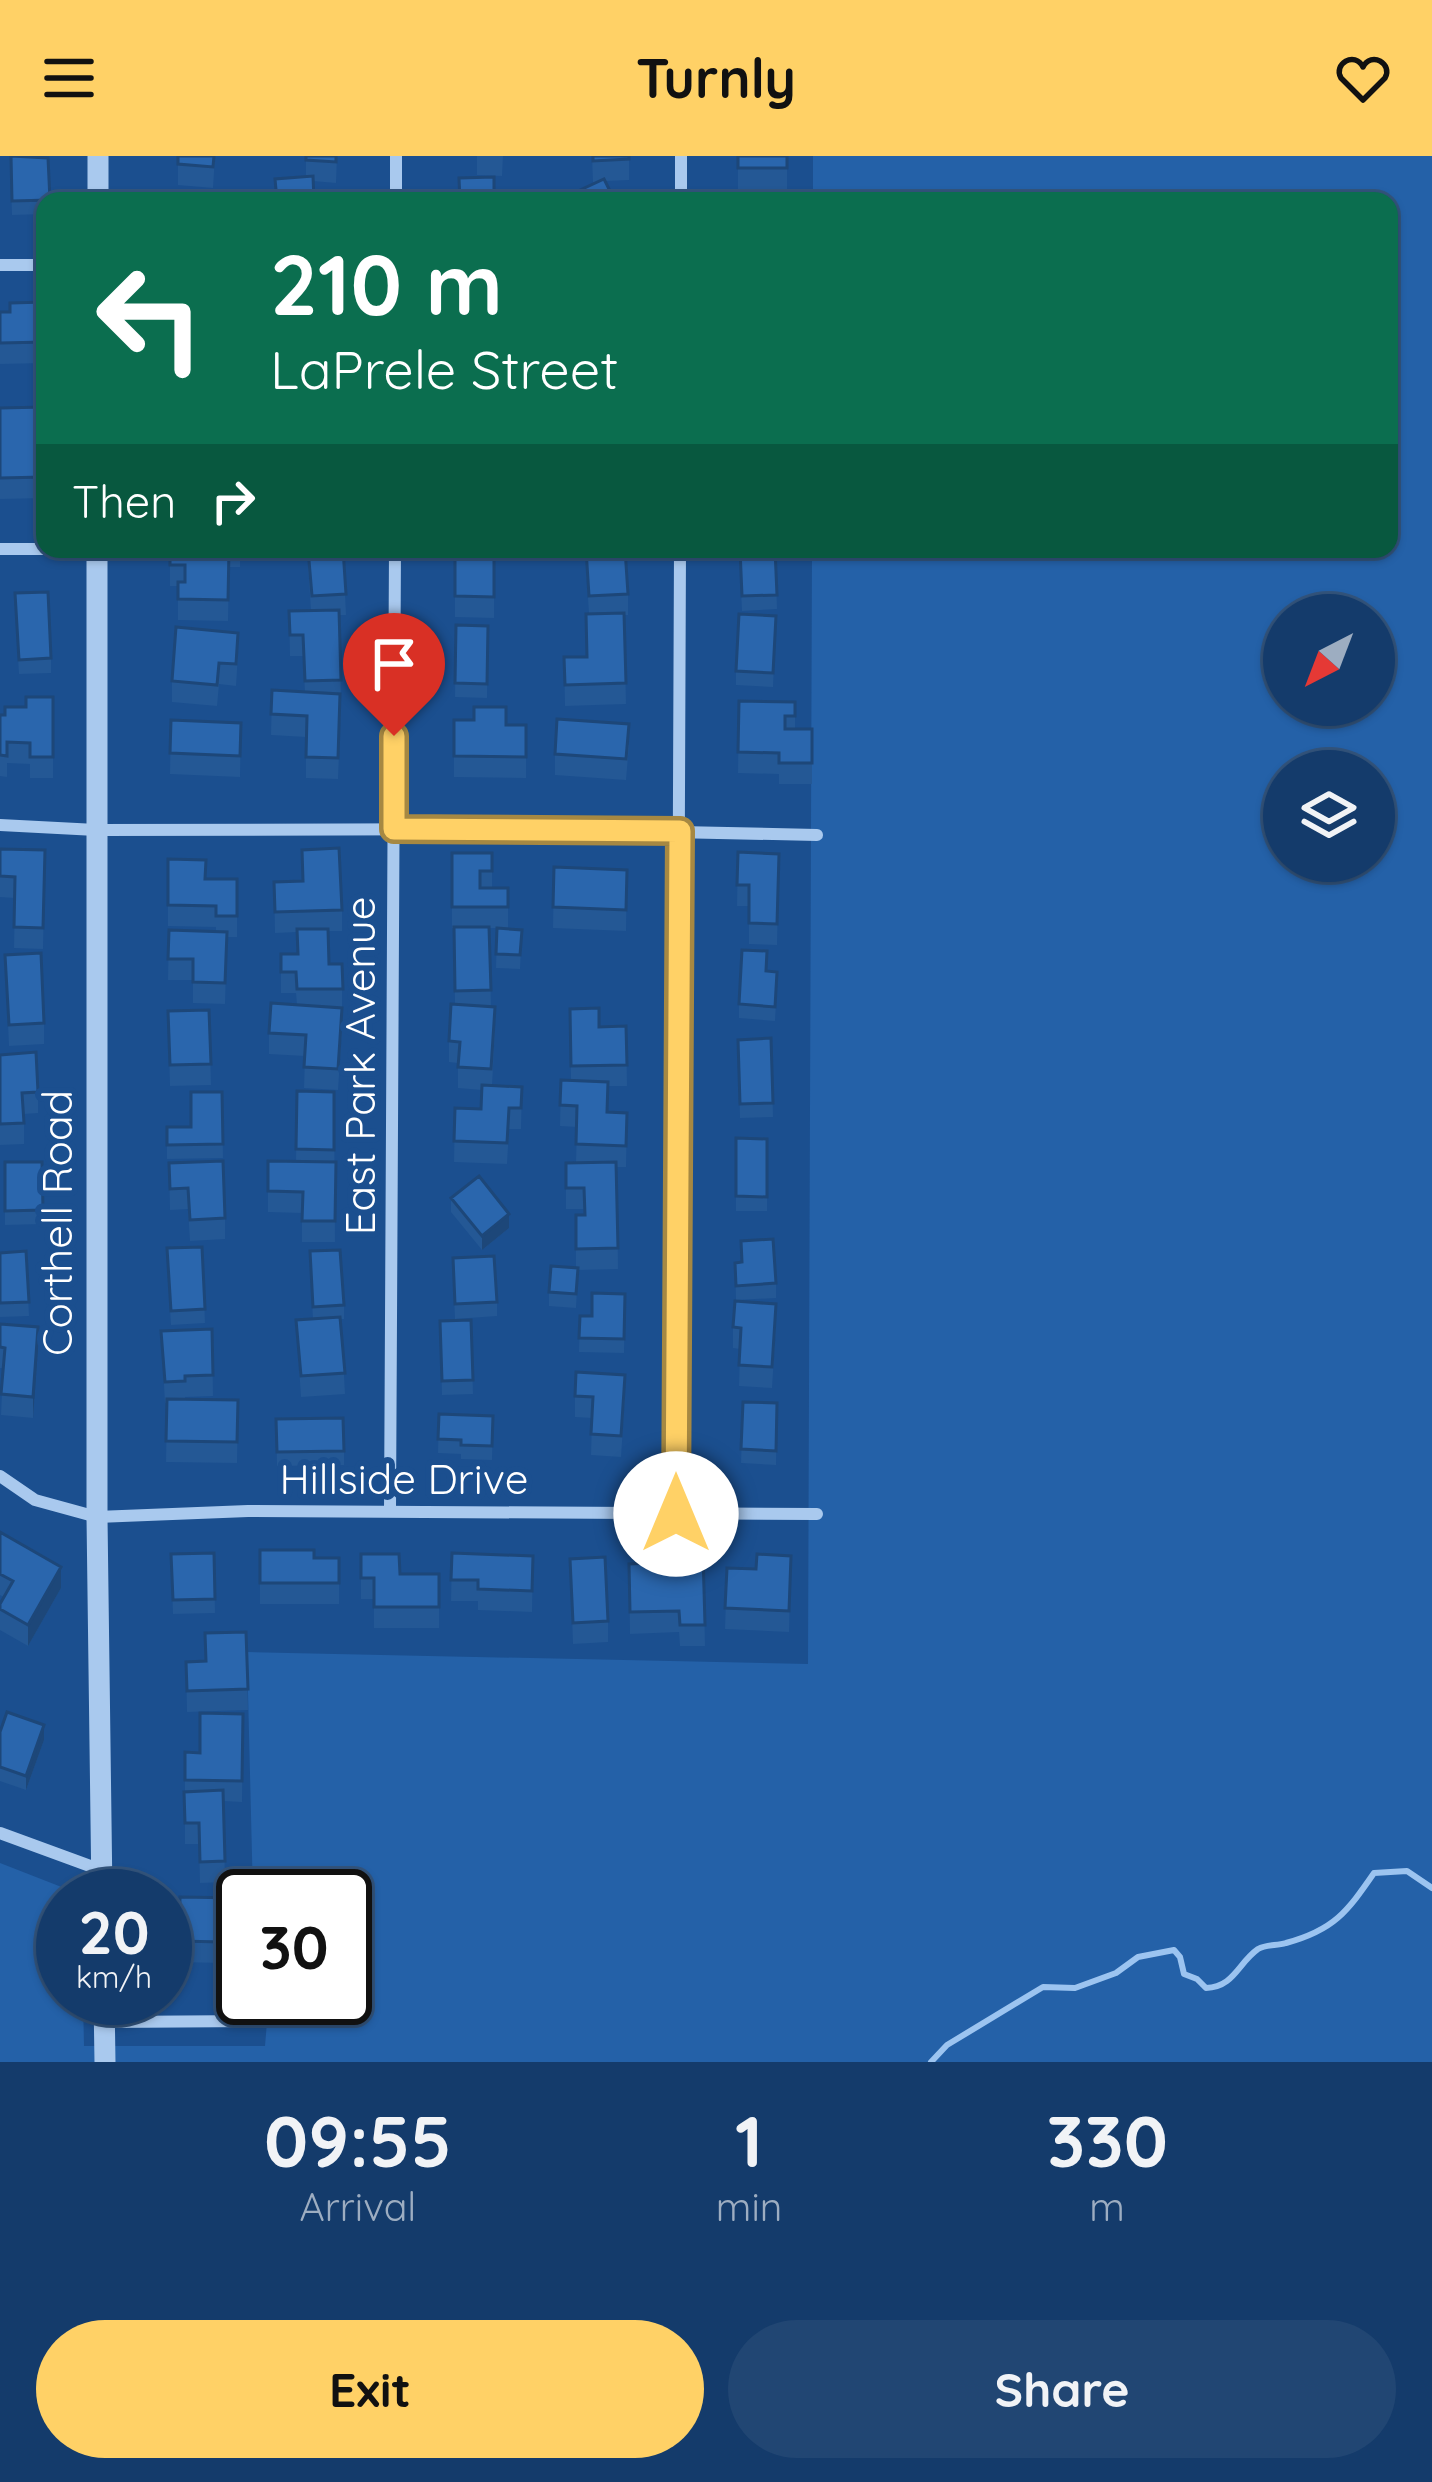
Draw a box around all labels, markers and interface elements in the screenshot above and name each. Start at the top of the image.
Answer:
text: Turnly [636,44,796,112]
icon: menu [36,45,102,111]
icon: heart [1330,45,1396,111]
text: 210 m [270,231,503,336]
icon: left [72,240,228,396]
text: LaPrele Street [270,335,618,403]
icon: right [200,468,266,534]
text: Then [72,473,176,529]
north arrow [1263,594,1395,726]
map controls [1263,594,1395,882]
pin [343,613,445,736]
icon: arrive [361,631,427,697]
button: layers [1263,750,1395,882]
street label: East Park Avenue [333,897,386,1235]
street label: Corthell Road [30,1090,83,1356]
position arrow [613,1451,739,1577]
street label: Hillside Drive [280,1452,528,1505]
speed limit sign: 30 [216,1869,372,2025]
text: 20 [79,1894,149,1969]
text: km/h [76,1958,152,1996]
text: 09:55 [264,2095,452,2185]
text: 1 [735,2095,763,2185]
text: 330 [1046,2095,1168,2185]
text: Arrival [300,2182,416,2231]
text: min [716,2182,782,2231]
text: m [1089,2182,1125,2231]
button: Exit [36,2320,704,2458]
button: Share [728,2320,1396,2458]

